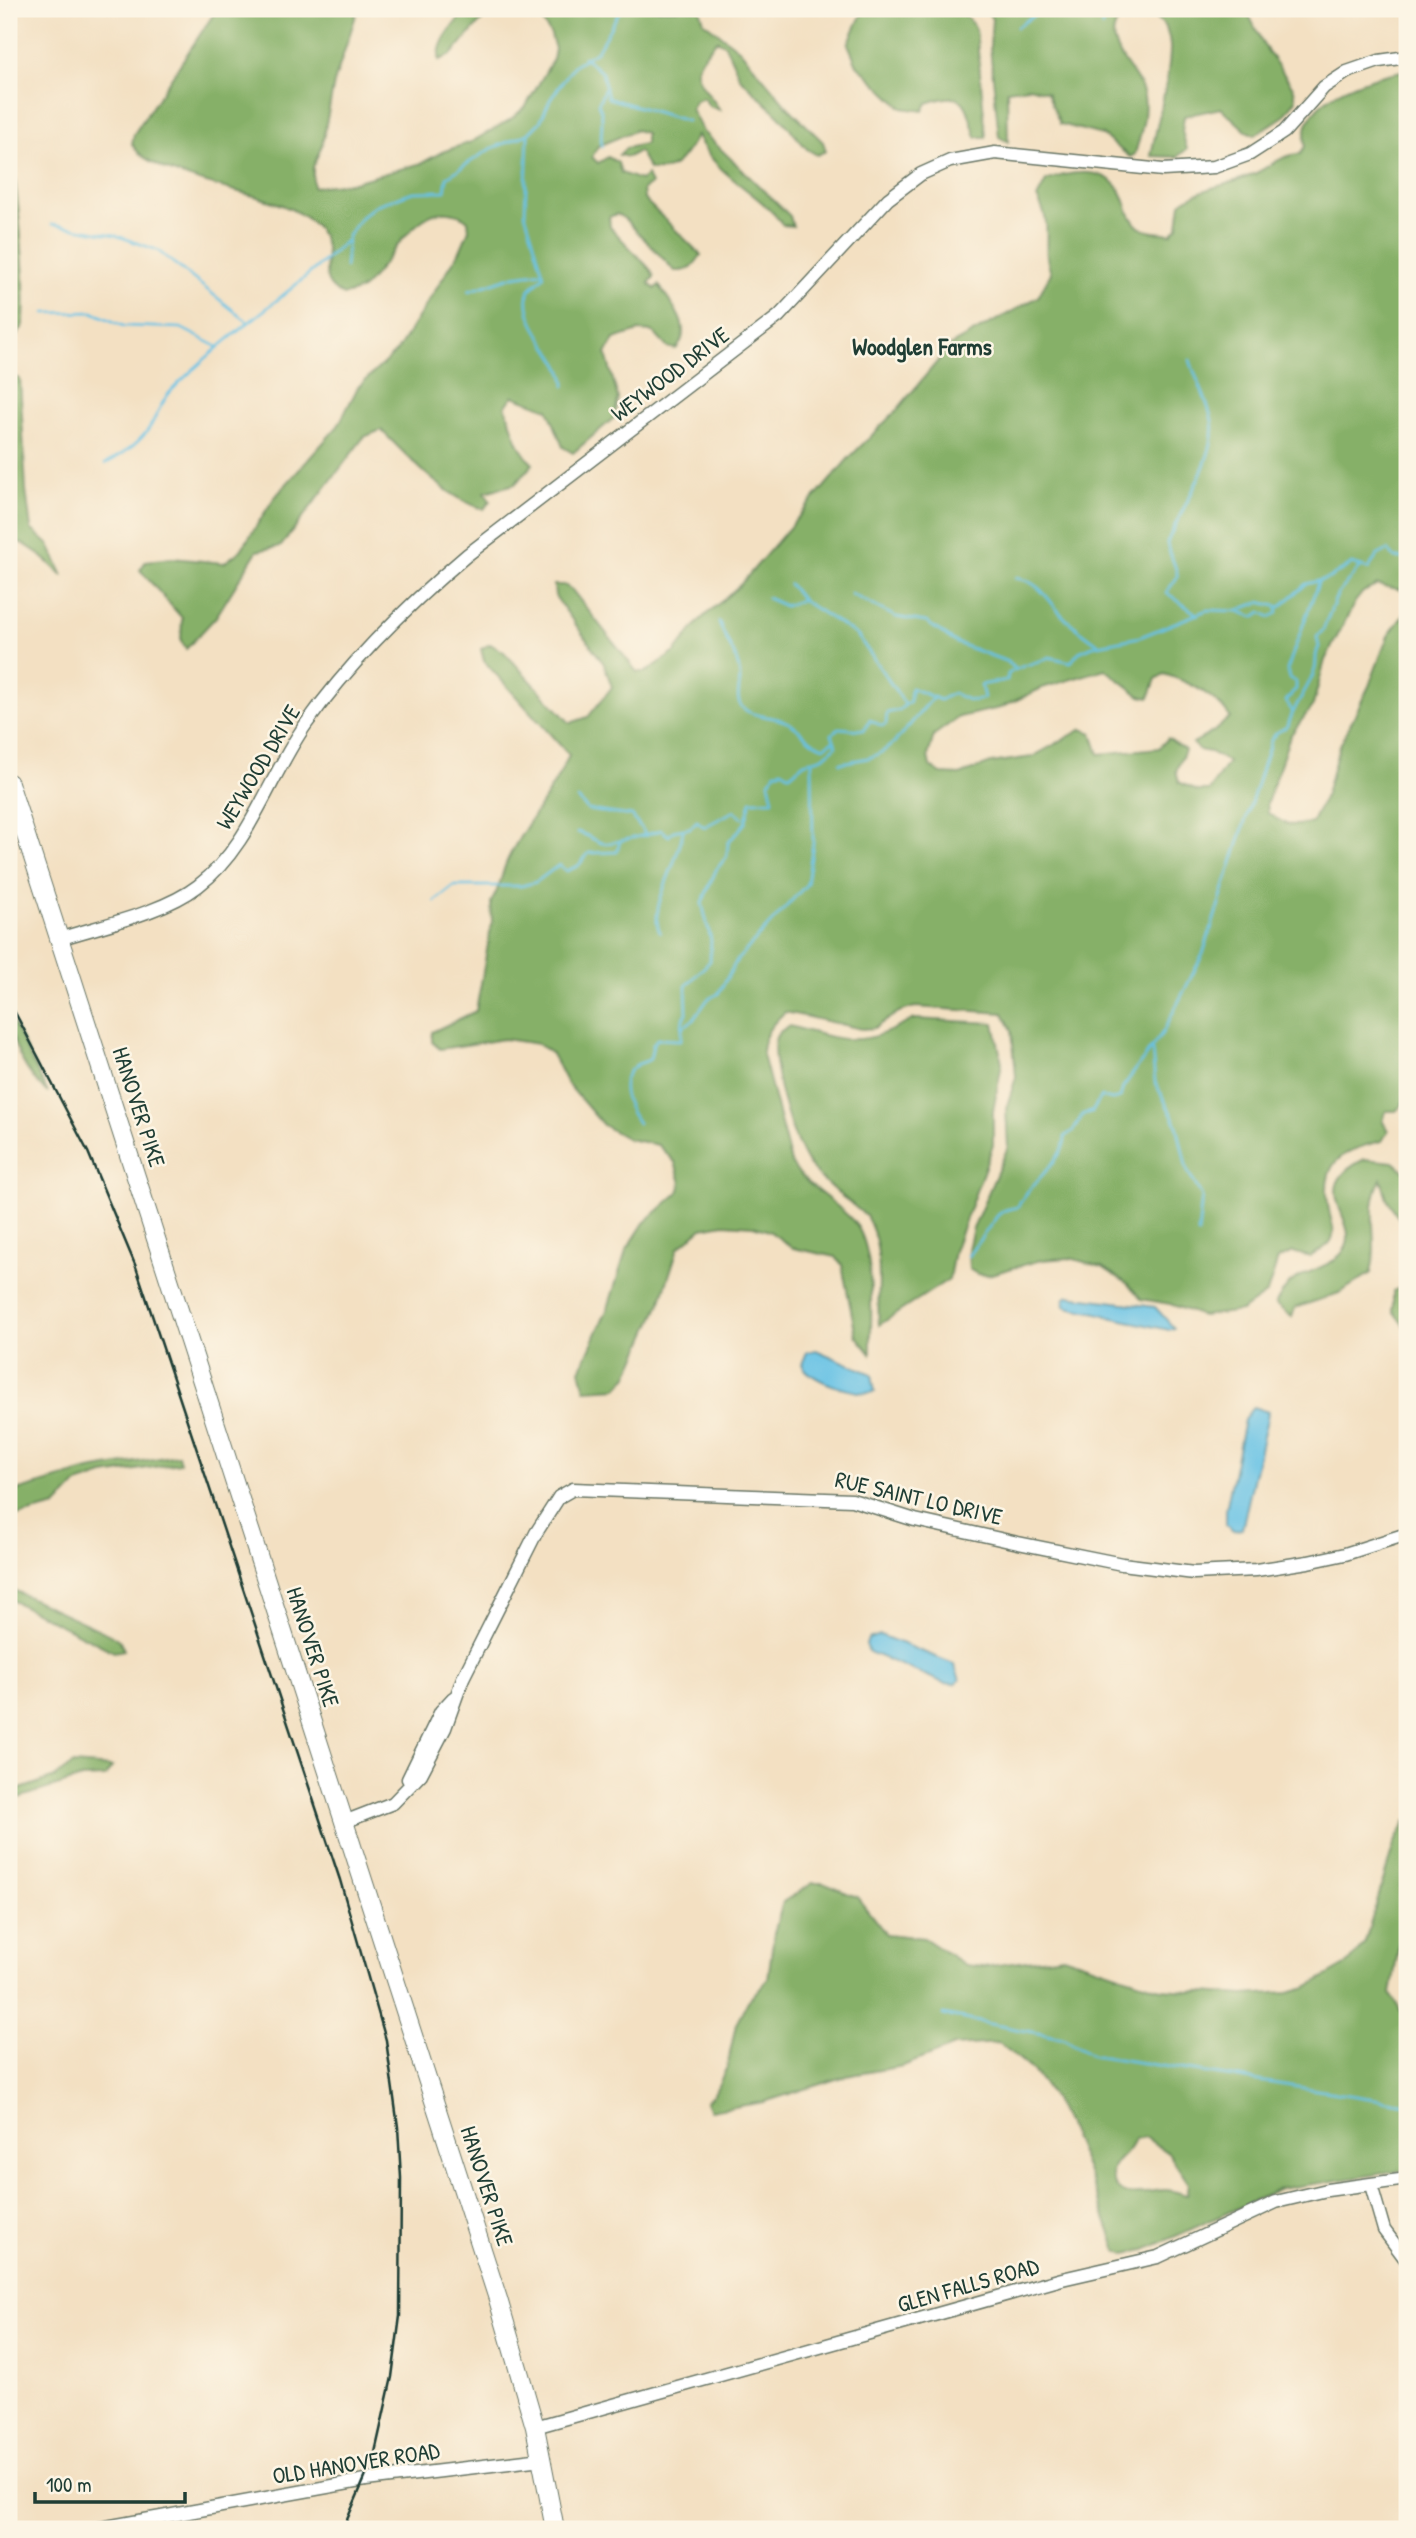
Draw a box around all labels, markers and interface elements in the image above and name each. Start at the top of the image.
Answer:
street label: WEYWOOD DRIVE [604,319,735,428]
district label: Woodglen Farms [852,330,992,363]
street label: WEYWOOD DRIVE [208,699,307,835]
street label: HANOVER PIKE [105,1043,173,1171]
street label: RUE SAINT LO DRIVE [833,1463,1006,1532]
street label: HANOVER PIKE [279,1583,347,1711]
street label: HANOVER PIKE [453,2122,521,2250]
street label: GLEN FALLS ROAD [894,2250,1042,2319]
street label: OLD HANOVER ROAD [270,2434,442,2491]
scale bar [35,2461,186,2505]
text: 100 m [46,2470,92,2499]

